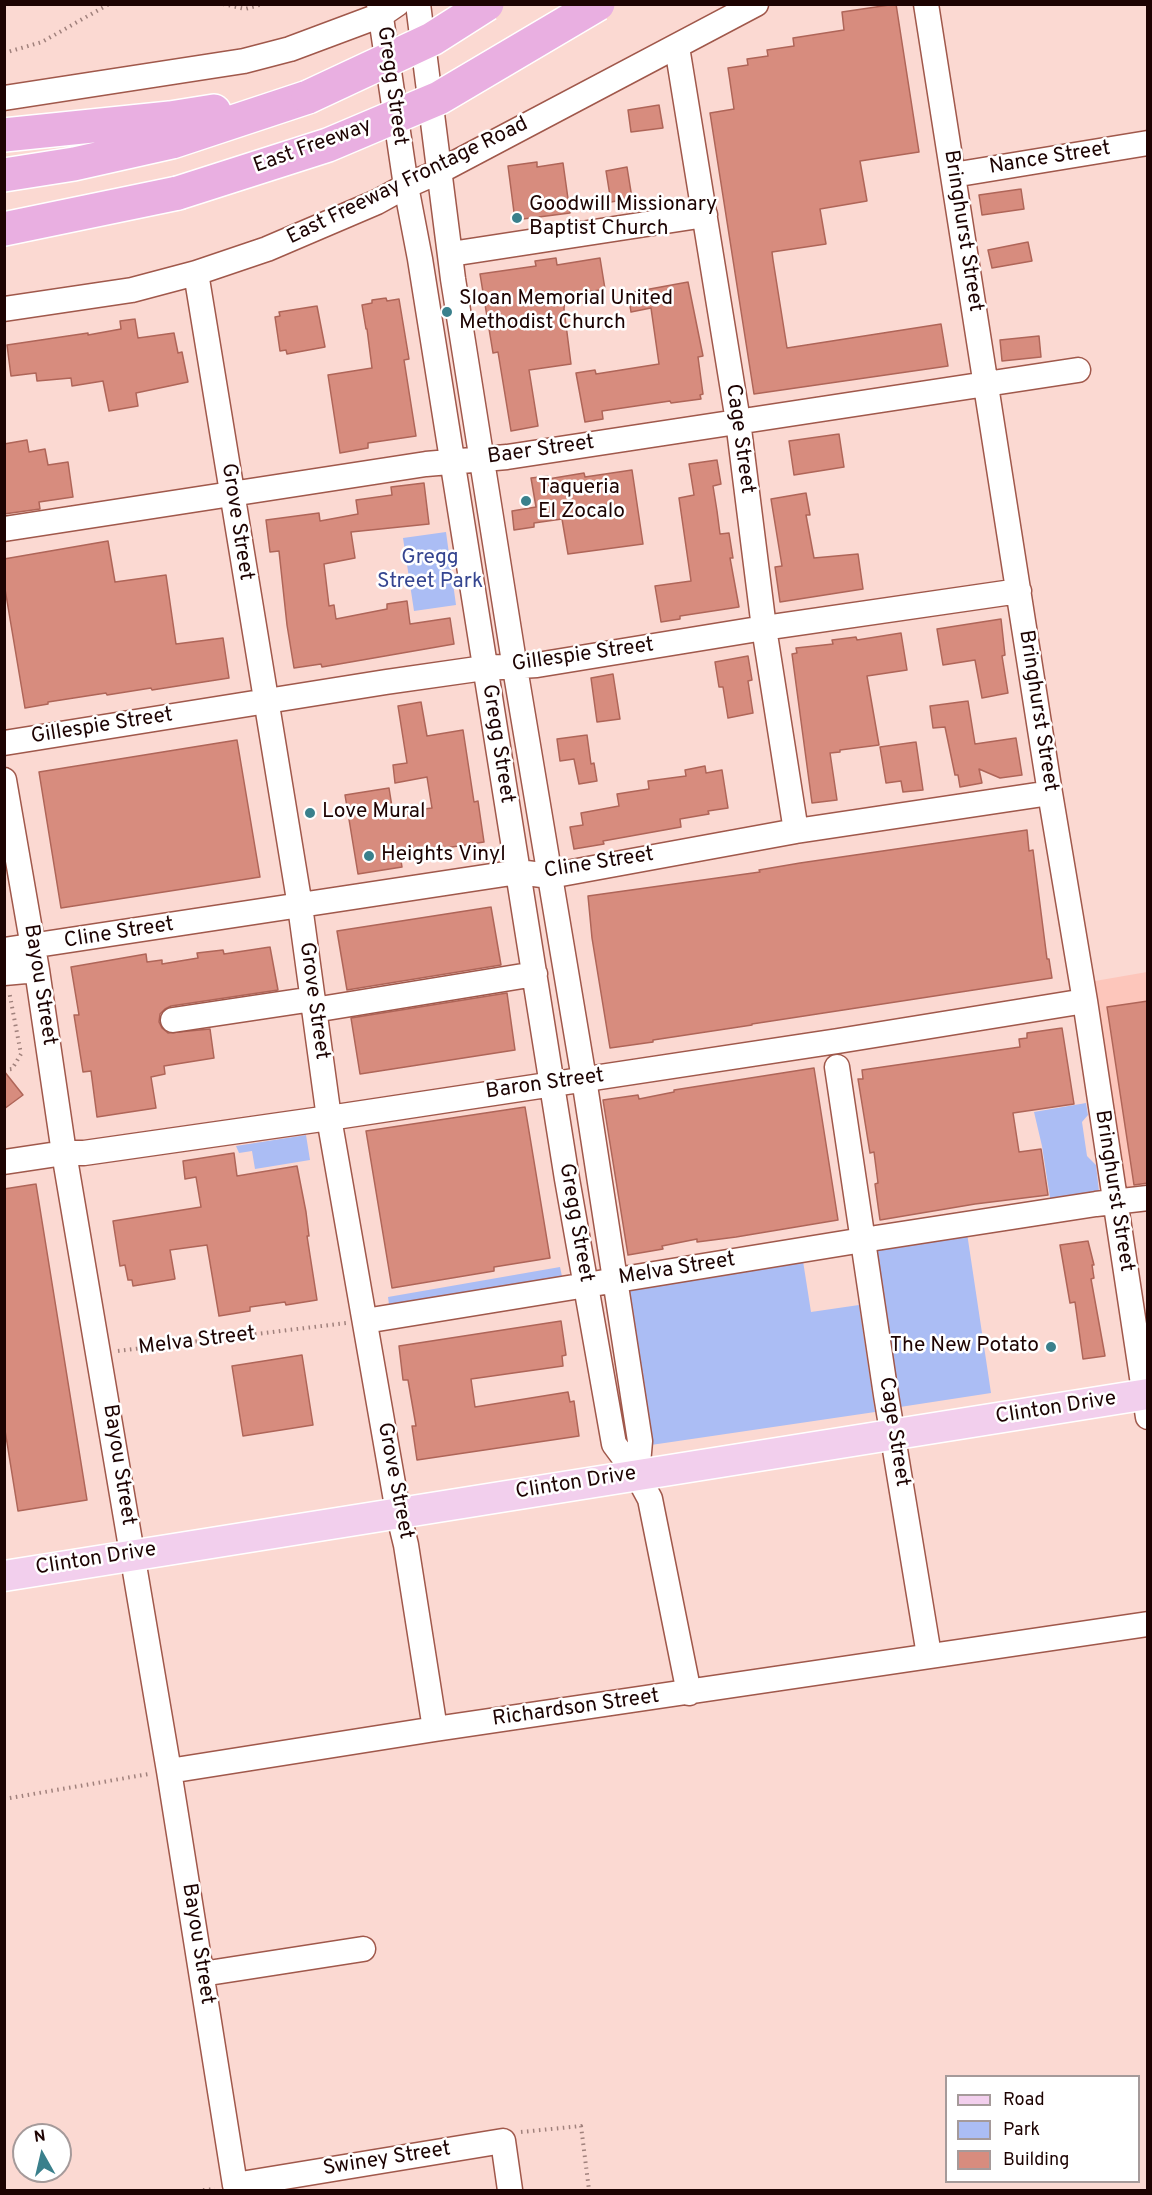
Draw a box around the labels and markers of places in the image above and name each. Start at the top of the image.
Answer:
place label: Goodwill Missionary Baptist Church [529,193,717,243]
marker: Goodwill Missionary Baptist Church [510,211,524,225]
place label: Sloan Memorial United Methodist Church [459,287,673,337]
marker: Sloan Memorial United Methodist Church [440,305,454,319]
place label: Taqueria El Zocalo [538,476,625,526]
marker: Taqueria El Zocalo [519,494,533,508]
place label: Love Mural [322,800,425,826]
marker: Love Mural [303,806,317,820]
place label: Heights Vinyl [381,843,506,869]
marker: Heights Vinyl [362,849,376,863]
place label: The New Potato [890,1334,1039,1360]
marker: The New Potato [1044,1340,1058,1354]

